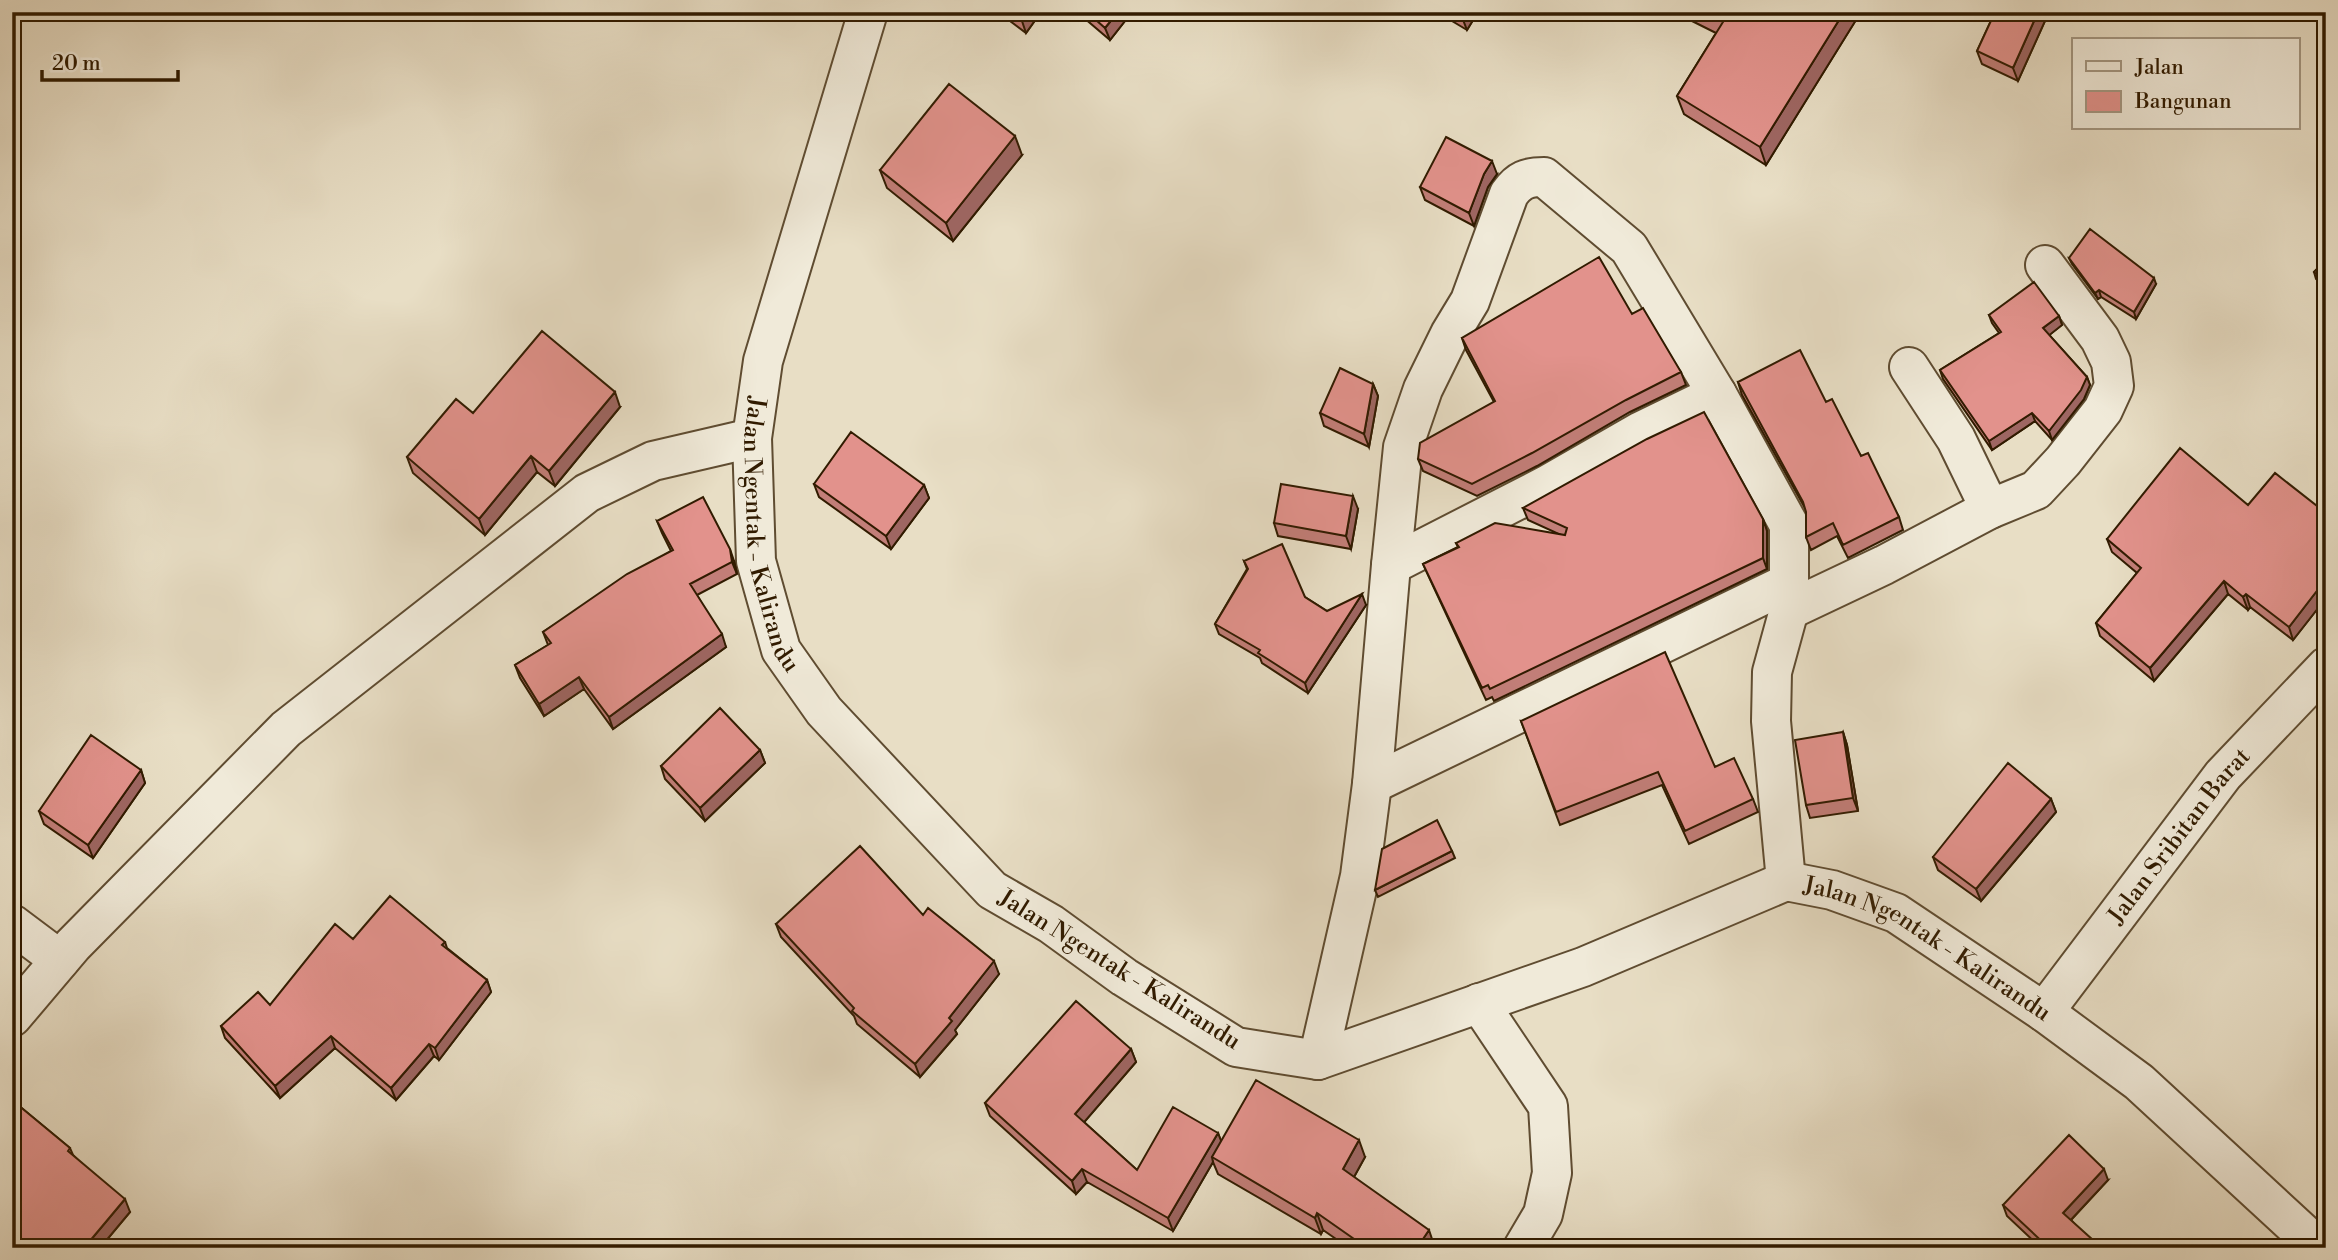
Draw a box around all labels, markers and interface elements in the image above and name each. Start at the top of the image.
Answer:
scale bar [42,38,178,82]
legend [2072,38,2300,130]
text: 20 m [52,51,101,77]
text: Jalan [2134,55,2184,81]
text: Bangunan [2134,89,2232,115]
street label: Jalan Ngentak - Kalirandu [736,394,806,678]
street label: Jalan Sribitan Barat [2101,741,2257,931]
street label: Jalan Ngentak - Kalirandu [1800,871,2057,1029]
street label: Jalan Ngentak - Kalirandu [992,882,1246,1057]

